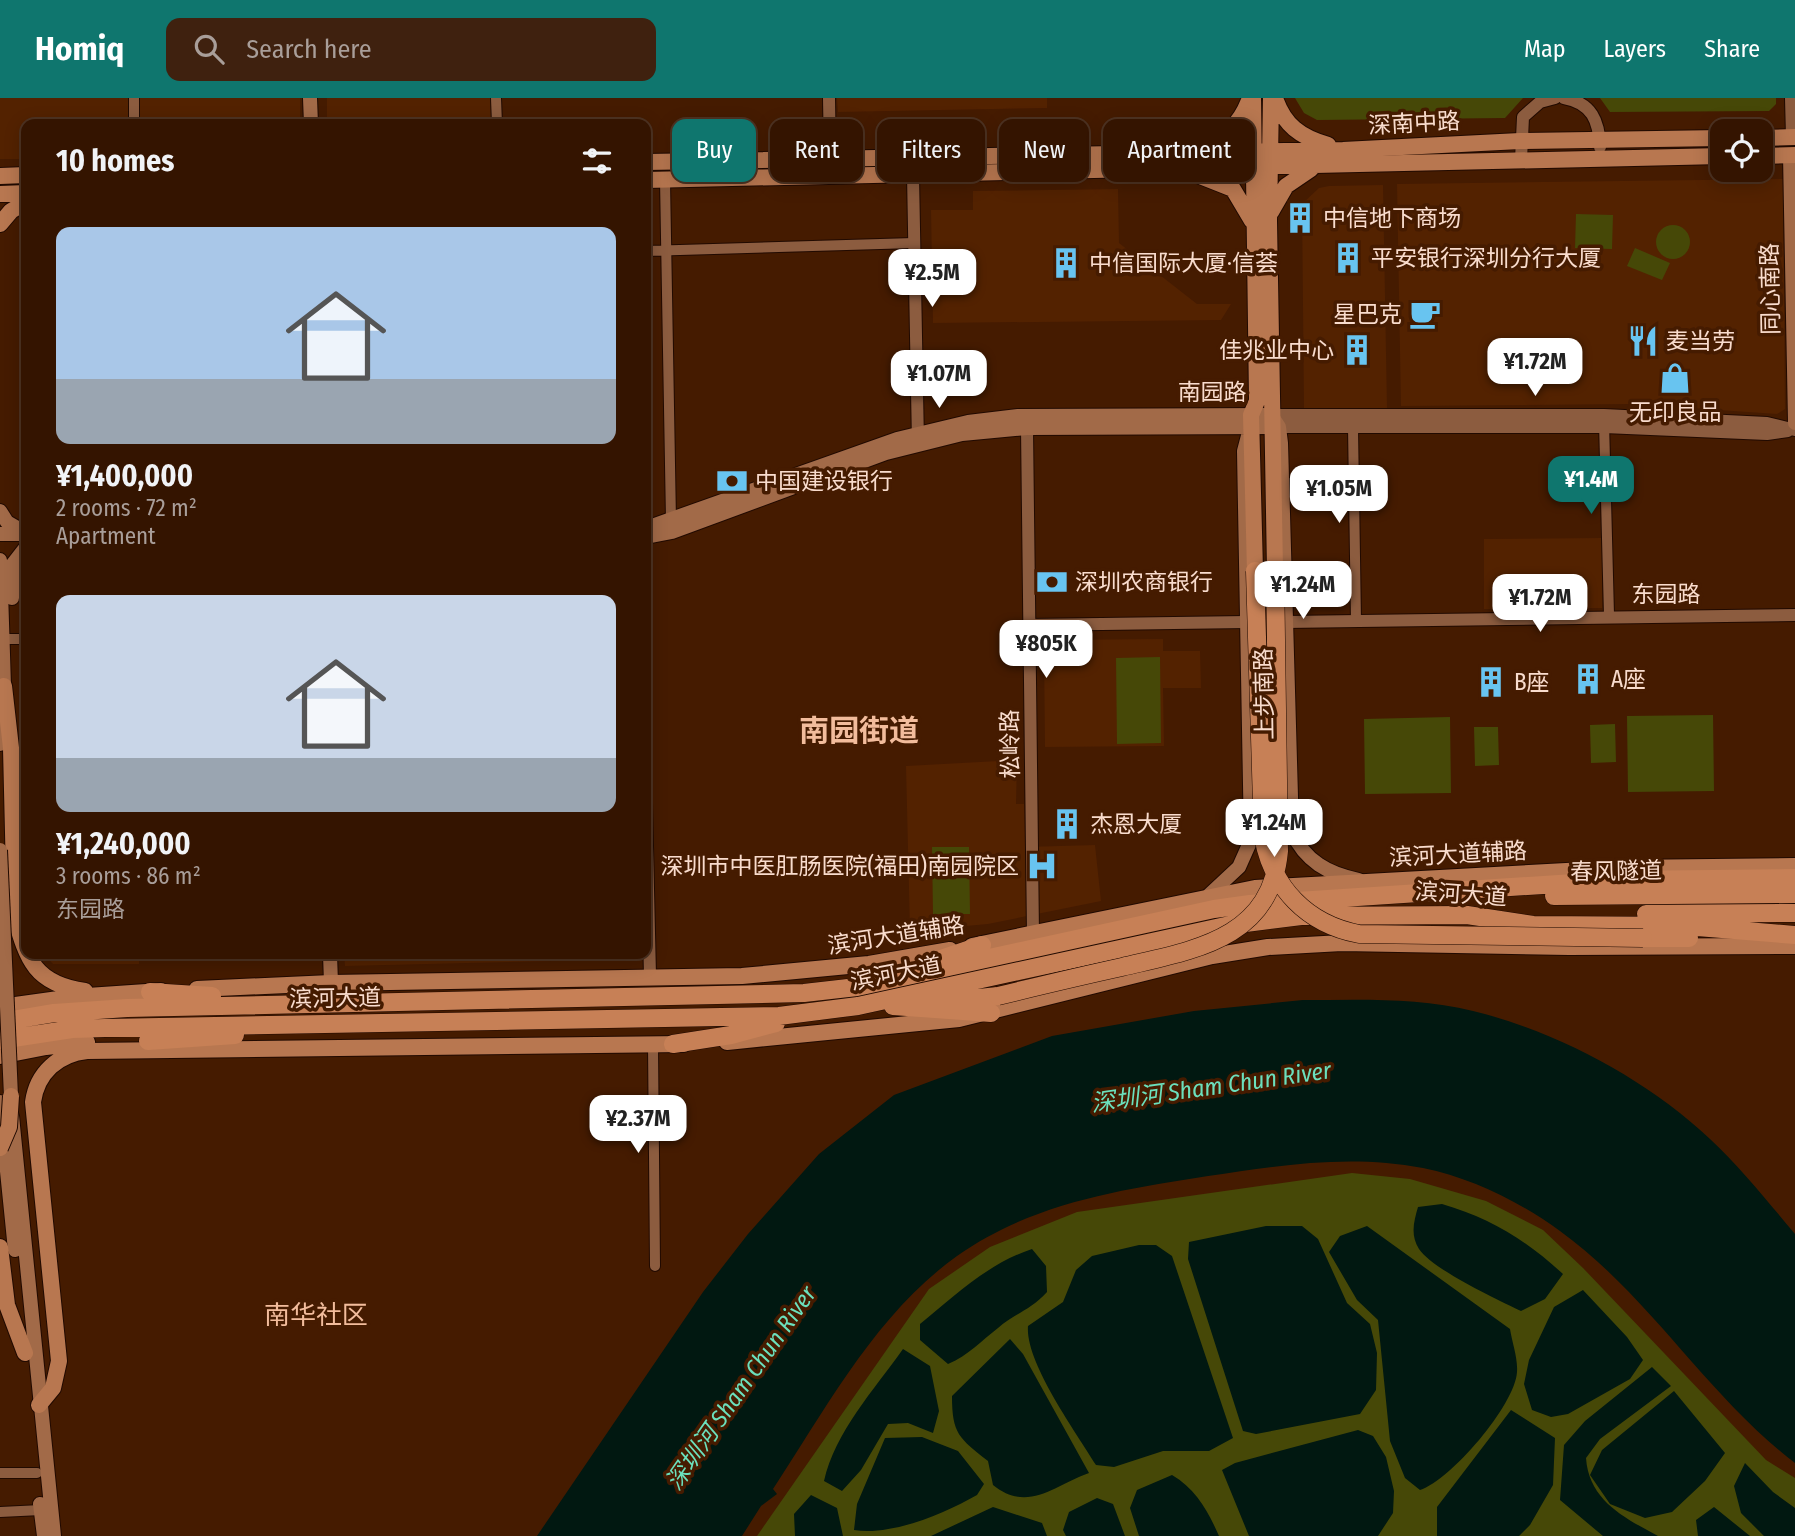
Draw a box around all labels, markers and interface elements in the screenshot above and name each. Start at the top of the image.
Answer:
search box [166,18,656,81]
text: Homiq [35,29,124,69]
icon: search [190,30,228,68]
text: Search here [246,34,371,65]
text: Map [1524,35,1566,63]
text: Layers [1604,35,1666,63]
text: Share [1704,35,1760,63]
street label: 深南中路 [1367,107,1461,139]
chip: Buy [672,119,756,182]
chip: Rent [770,119,863,182]
chip: Filters [877,119,985,182]
chip: New [999,119,1089,182]
chip: Apartment [1103,119,1255,182]
map controls [1710,119,1773,182]
button: locate [1710,119,1773,182]
icon: filters [578,142,616,180]
text: 10 homes [56,143,174,179]
building icon: 中信地下商场 [1283,201,1317,235]
place label: 中信地下商场 [1323,204,1461,232]
building icon: 平安银行深圳分行大厦 [1331,241,1365,275]
street label: 同心南路 [1755,243,1785,335]
place label: 平安银行深圳分行大厦 [1371,244,1601,272]
building icon: 中信国际大厦·信荟 [1049,246,1083,280]
place label: 中信国际大厦·信荟 [1089,249,1278,277]
pin: ¥2.5M [883,250,981,309]
text: ¥2.5M [904,258,960,286]
icon: home [273,273,399,399]
cafe icon: 星巴克 [1408,297,1442,331]
place label: 星巴克 [1333,300,1402,328]
restaurant icon: 麦当劳 [1626,324,1660,358]
place label: 麦当劳 [1666,327,1735,355]
building icon: 佳兆业中心 [1340,333,1374,367]
place label: 佳兆业中心 [1219,336,1334,364]
pin: ¥1.72M [1478,338,1592,398]
text: ¥1.72M [1503,347,1567,375]
pin: ¥1.07M [882,350,996,410]
text: ¥1.07M [907,359,971,387]
shop icon: 无印良品 [1658,361,1692,395]
street label: 南园路 [1178,378,1247,406]
place label: 无印良品 [1629,398,1721,426]
pin: ¥1.4M [1542,456,1640,516]
text: ¥1,400,000 [56,458,193,494]
bank icon: 中国建设银行 [715,464,749,498]
text: ¥1.4M [1564,465,1618,493]
pin: ¥1.05M [1282,466,1396,525]
place label: 中国建设银行 [755,467,893,495]
text: ¥1.05M [1306,474,1372,502]
text: 2 rooms · 72 m² [56,494,197,522]
text: Apartment [56,522,156,550]
pin: ¥1.24M [1246,561,1360,621]
bank icon: 深圳农商银行 [1035,565,1069,599]
place label: 深圳农商银行 [1075,568,1213,596]
text: ¥1.24M [1271,570,1335,598]
pin: ¥1.72M [1483,574,1597,634]
street label: 东园路 [1632,580,1701,608]
text: ¥1.72M [1508,583,1572,611]
pin: ¥805K [997,620,1095,680]
text: ¥805K [1015,629,1077,657]
icon: home [273,641,399,767]
street label: 上步南路 [1249,648,1279,740]
building icon: A座 [1571,662,1605,696]
building icon: B座 [1474,665,1508,699]
place label: A座 [1611,665,1646,693]
place label: B座 [1514,668,1550,696]
street label: 松岭路 [995,709,1025,779]
district label: 南园街道 [799,713,919,749]
pin: ¥1.24M [1217,800,1331,859]
building icon: 杰恩大厦 [1050,807,1084,841]
text: ¥1.24M [1242,808,1306,836]
place label: 杰恩大厦 [1090,810,1182,838]
text: ¥1,240,000 [56,826,191,862]
street label: 滨河大道辅路 [1388,836,1528,872]
hospital icon: 深圳市中医肛肠医院(福田)南园院区 [1025,849,1059,883]
place label: 深圳市中医肛肠医院(福田)南园院区 [660,852,1019,880]
street label: 春风隧道 [1570,856,1662,886]
text: 3 rooms · 86 m² [56,862,201,890]
street label: 滨河大道 [1414,877,1508,911]
text: 东园路 [56,895,125,923]
street label: 滨河大道辅路 [826,910,966,960]
street label: 滨河大道 [848,950,944,996]
street label: 滨河大道 [289,983,381,1013]
water label: 深圳河 Sham Chun River [1089,1056,1334,1118]
pin: ¥2.37M [581,1096,695,1155]
text: ¥2.37M [606,1104,670,1132]
water label: 深圳河 Sham Chun River [660,1280,822,1495]
district label: 南华社区 [264,1300,368,1331]

